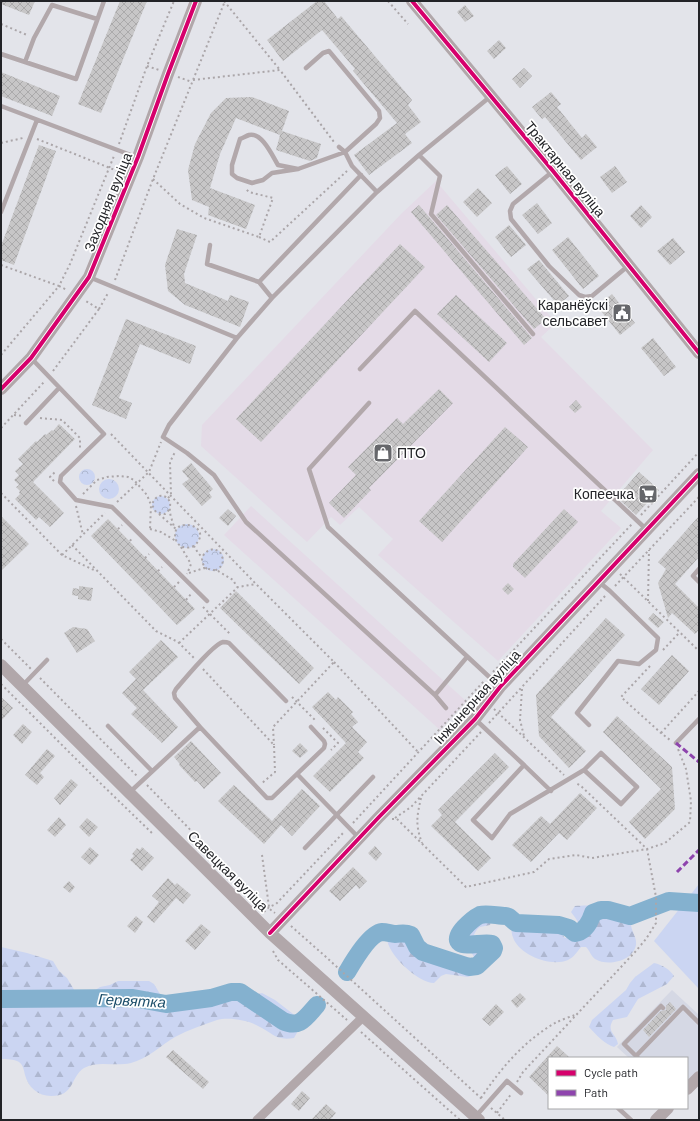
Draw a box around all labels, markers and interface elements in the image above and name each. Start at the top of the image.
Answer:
street label: Трактарная вуліца [522,117,609,220]
street label: Заходняя вуліца [80,150,135,254]
place label: Каранёўскі сельсавет [538,296,609,329]
public building icon: Каранёўскі сельсавет [611,302,633,324]
shop icon: ПТО [372,442,394,464]
place label: ПТО [397,444,426,461]
supermarket icon: Копеечка [637,483,659,505]
place label: Копеечка [574,485,634,502]
street label: Інжынерная вуліца [430,646,524,747]
street label: Савецкая вуліца [185,827,272,915]
water label: Гервятка [98,989,166,1011]
legend [548,1057,688,1109]
text: Cycle path [584,1065,638,1079]
text: Path [584,1085,608,1099]

